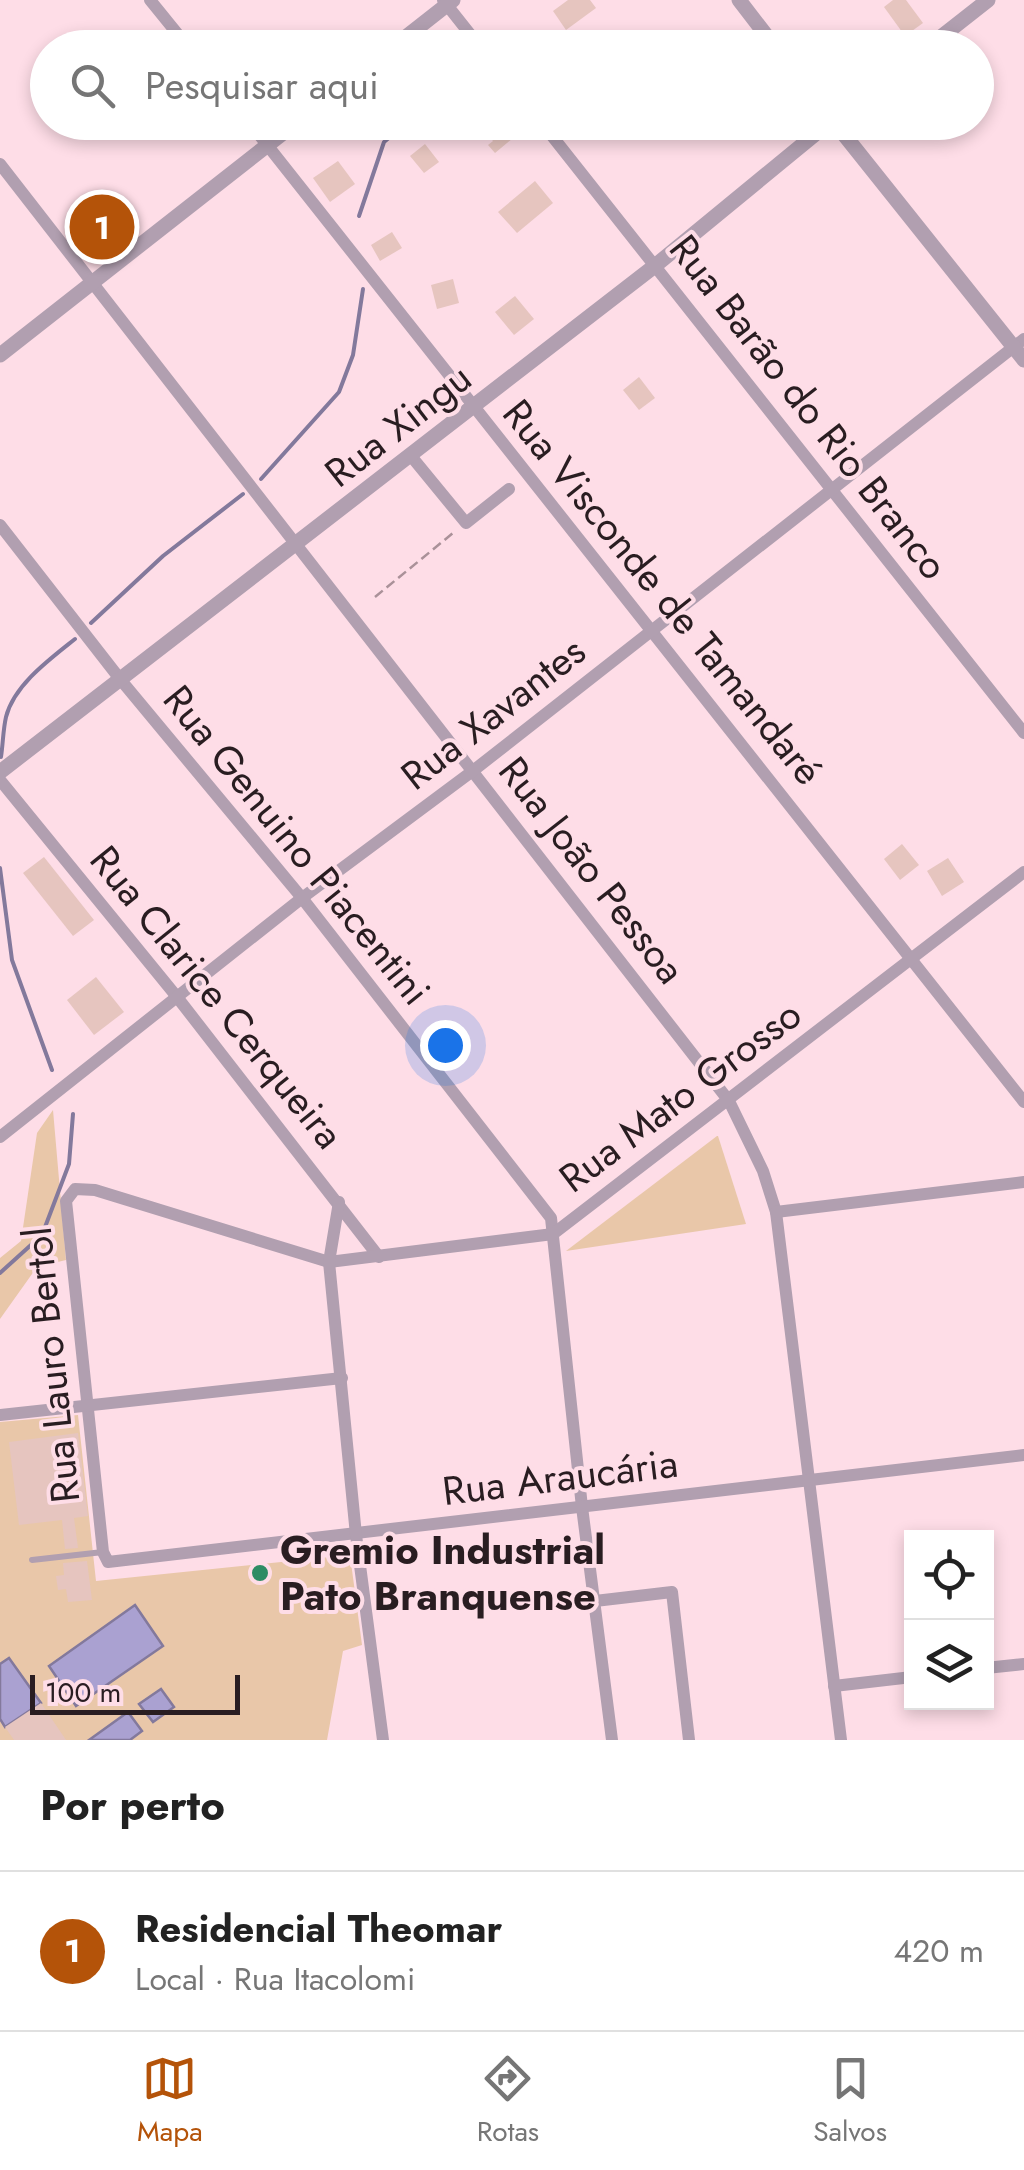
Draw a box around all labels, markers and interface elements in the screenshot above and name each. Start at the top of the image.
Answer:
search box [30,30,994,140]
icon: search [65,58,120,113]
text: Pesquisar aqui [145,58,379,113]
pin: 1 [70,190,134,264]
street label: Rua Barão do Rio Branco [656,222,962,592]
street label: Rua Xingu [312,349,484,501]
street label: Rua Visconde de Tamandaré [489,387,837,797]
street label: Rua Xavantes [388,622,598,804]
street label: Rua Genuino Piacentini [149,672,445,1018]
street label: Rua João Pessoa [485,744,699,996]
street label: Rua Clarice Cerqueira [76,833,358,1161]
street label: Rua Mato Grosso [547,986,813,1206]
your location [420,1020,471,1071]
street label: Rua Lauro Bertol [8,1224,94,1506]
street label: Rua Araucária [439,1434,681,1520]
place label: Gremio Industrial Pato Branquense [280,1521,605,1625]
map controls [904,1530,994,1710]
button: locate [904,1530,994,1620]
marker: Gremio Industrial Pato Branquense [249,1562,271,1584]
button: layers [904,1620,994,1710]
scale bar [30,1670,240,1714]
text: 100 m [45,1672,121,1713]
text: Por perto [40,1775,225,1836]
text: Residencial Theomar [135,1901,502,1956]
text: 1 [64,1928,81,1974]
text: 420 m [893,1928,984,1974]
text: Local · Rua Itacolomi [135,1956,415,2002]
tab: Mapa [137,2051,203,2152]
tab: Rotas [477,2051,539,2152]
tab: Salvos [813,2051,887,2152]

